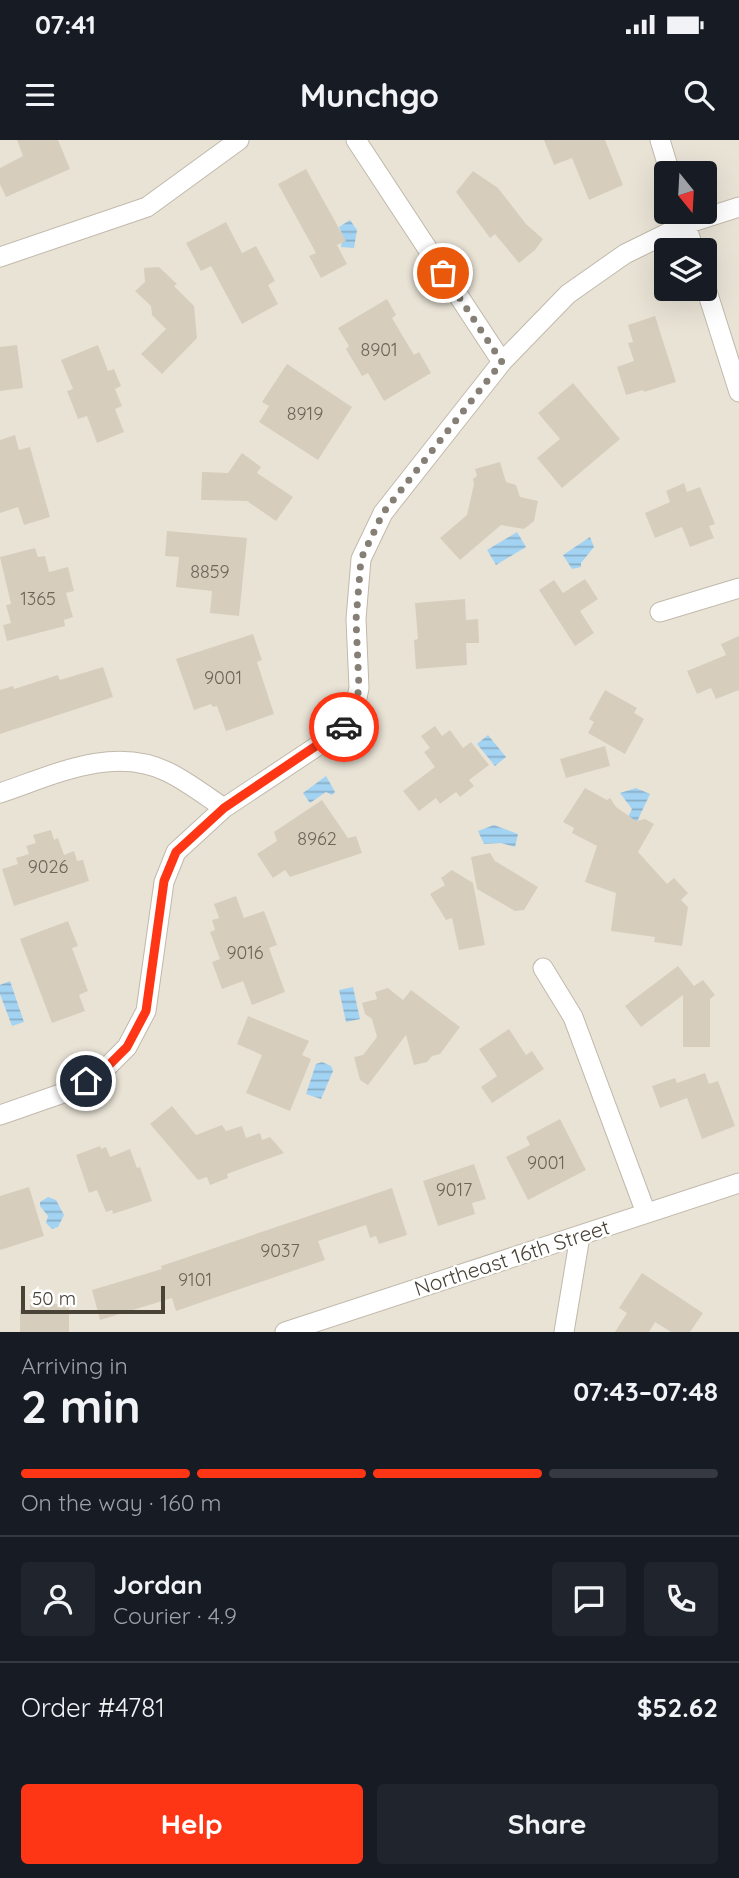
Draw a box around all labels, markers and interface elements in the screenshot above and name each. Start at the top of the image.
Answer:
text: 07:41 [35,8,96,41]
text: Munchgo [300,75,439,115]
icon: menu [21,76,59,114]
icon: search [680,76,718,114]
north arrow [654,161,718,224]
map controls [654,161,717,301]
button: layers [654,238,717,301]
pin [413,243,473,303]
icon: bag [424,254,462,292]
house number: 8901 [360,338,398,361]
house number: 8919 [287,402,323,425]
house number: 8859 [190,560,230,583]
house number: 1365 [20,587,56,610]
house number: 9001 [204,666,242,689]
courier [309,692,379,762]
icon: car [325,708,363,746]
house number: 8962 [297,827,337,850]
house number: 9026 [28,855,69,878]
house number: 9016 [226,941,264,964]
pin [56,1051,116,1111]
icon: home [67,1062,105,1100]
house number: 9001 [527,1151,565,1174]
house number: 9017 [436,1178,472,1201]
street label: Northeast 16th Street [411,1213,613,1301]
house number: 9037 [260,1239,300,1262]
house number: 9101 [178,1268,212,1291]
scale bar [21,1283,164,1315]
text: 50 m [32,1286,76,1310]
text: Arriving in [21,1351,128,1380]
text: 07:43–07:48 [573,1375,718,1408]
text: 2 min [21,1377,141,1435]
text: On the way · 160 m [21,1488,222,1517]
button: person [21,1562,95,1636]
button: chat [552,1562,626,1636]
button: phone [644,1562,718,1636]
text: Jordan [113,1568,202,1601]
text: Courier · 4.9 [113,1601,237,1630]
text: Order #4781 [21,1691,165,1724]
text: $52.62 [637,1691,718,1724]
button: Help [21,1784,363,1864]
button: Share [377,1784,718,1864]

